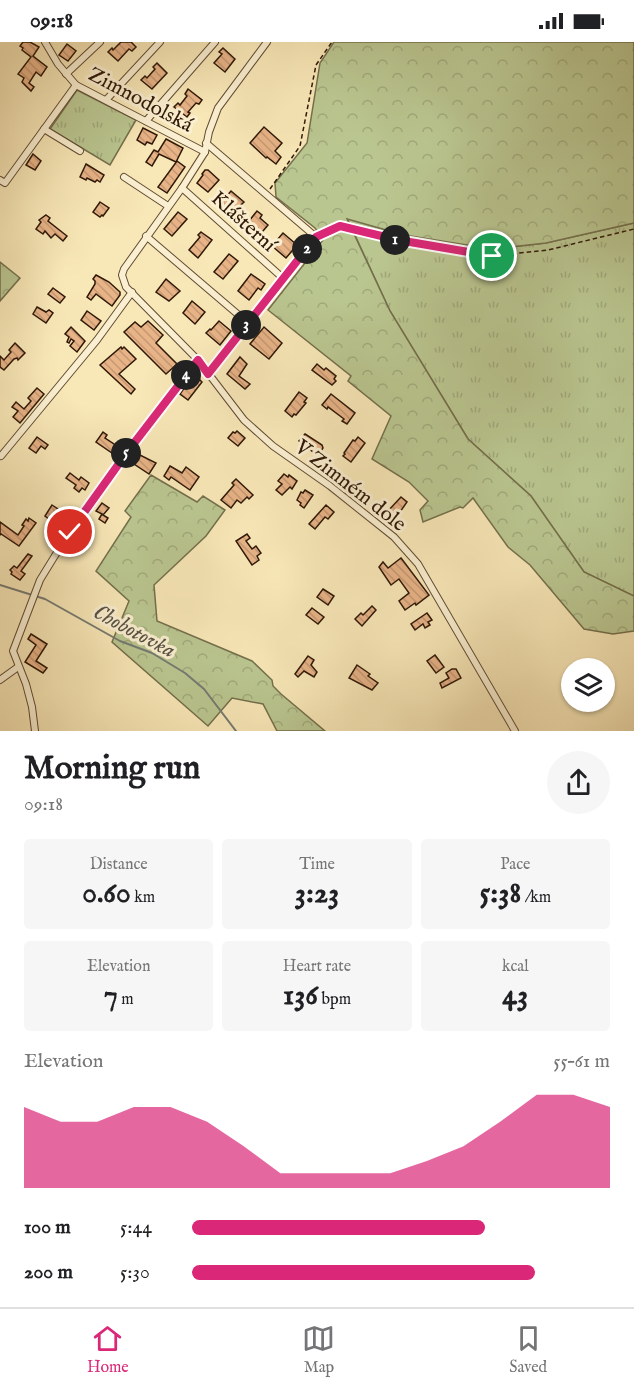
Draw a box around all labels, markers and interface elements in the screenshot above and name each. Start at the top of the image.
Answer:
text: 09:18 [30,7,73,35]
street label: Zimnodolská [83,61,198,140]
street label: Klášterní [205,186,282,259]
pin: 1 [380,225,410,255]
text: 1 [392,230,398,250]
pin [466,230,517,281]
pin: 2 [292,234,322,264]
text: 2 [303,239,311,259]
icon: arrive [475,239,508,272]
pin: 3 [231,310,261,340]
text: 3 [243,315,249,335]
pin: 4 [171,360,201,390]
text: 4 [182,365,190,385]
street label: V Zimném dole [288,434,412,538]
pin: 5 [111,438,141,468]
text: 5 [123,443,129,463]
pin [44,506,95,557]
icon: check [53,515,86,548]
water label: Chobotovka [88,599,180,665]
map controls [561,658,615,712]
button: layers [561,658,615,712]
text: Morning run [24,748,200,790]
button: share [547,751,610,814]
text: 09:18 [24,792,63,817]
text: Distance [90,855,148,875]
text: Time [299,855,335,875]
text: Pace [500,855,530,875]
text: 0.60 [82,875,131,913]
text: 3:23 [295,875,339,913]
text: 5:38 [480,875,521,913]
text: km [131,888,155,908]
text: /km [521,888,551,908]
text: Elevation [87,957,150,977]
text: Heart rate [283,957,351,977]
text: kcal [502,957,529,977]
text: 7 [104,977,118,1015]
text: 136 [283,977,318,1015]
text: 43 [502,977,528,1015]
text: m [118,990,134,1010]
text: bpm [318,990,351,1010]
text: Elevation [24,1049,103,1074]
text: 55–61 m [553,1049,610,1074]
text: 100 m [24,1215,71,1240]
text: 5:44 [120,1215,152,1240]
text: 200 m [24,1260,73,1285]
text: 5:30 [120,1260,150,1285]
tab: Home [87,1322,129,1378]
tab: Map [302,1322,335,1378]
tab: Saved [509,1322,547,1378]

